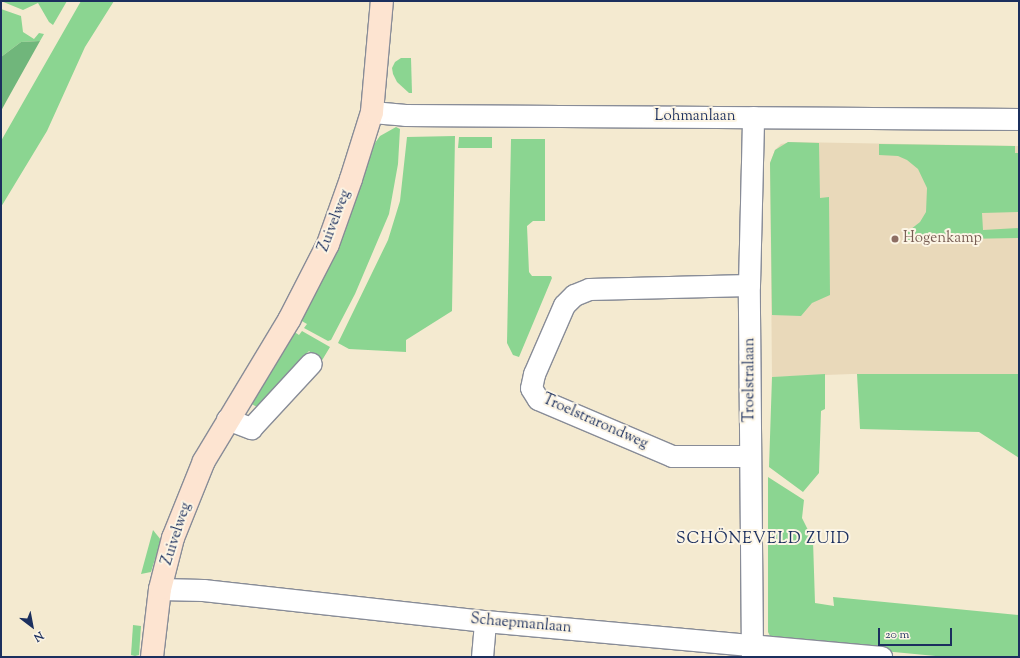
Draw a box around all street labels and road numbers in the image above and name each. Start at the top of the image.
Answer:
street label: Lohmanlaan [654,108,736,126]
street label: Zuivelweg [315,188,355,254]
street label: Troelstralaan [741,338,759,422]
street label: Troelstrarondweg [540,391,650,453]
street label: Zuivelweg [158,500,196,568]
street label: Schaepmanlaan [470,611,572,637]

